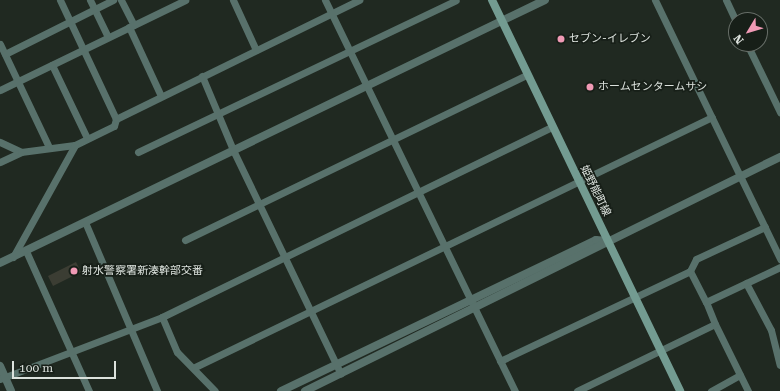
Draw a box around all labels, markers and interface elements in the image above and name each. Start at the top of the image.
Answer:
north arrow [728,12,768,52]
place label: セブン-イレブン [569,32,651,46]
text: N [731,32,747,46]
marker: セブン-イレブン [556,34,566,44]
place label: ホームセンタームサシ [598,80,708,94]
marker: ホームセンタームサシ [585,82,595,92]
street label: 姫野能町線 [577,163,613,219]
place label: 射水警察署新湊幹部交番 [82,264,203,278]
marker: 射水警察署新湊幹部交番 [69,266,79,276]
scale bar [14,353,118,379]
text: 100 m [19,361,53,375]

